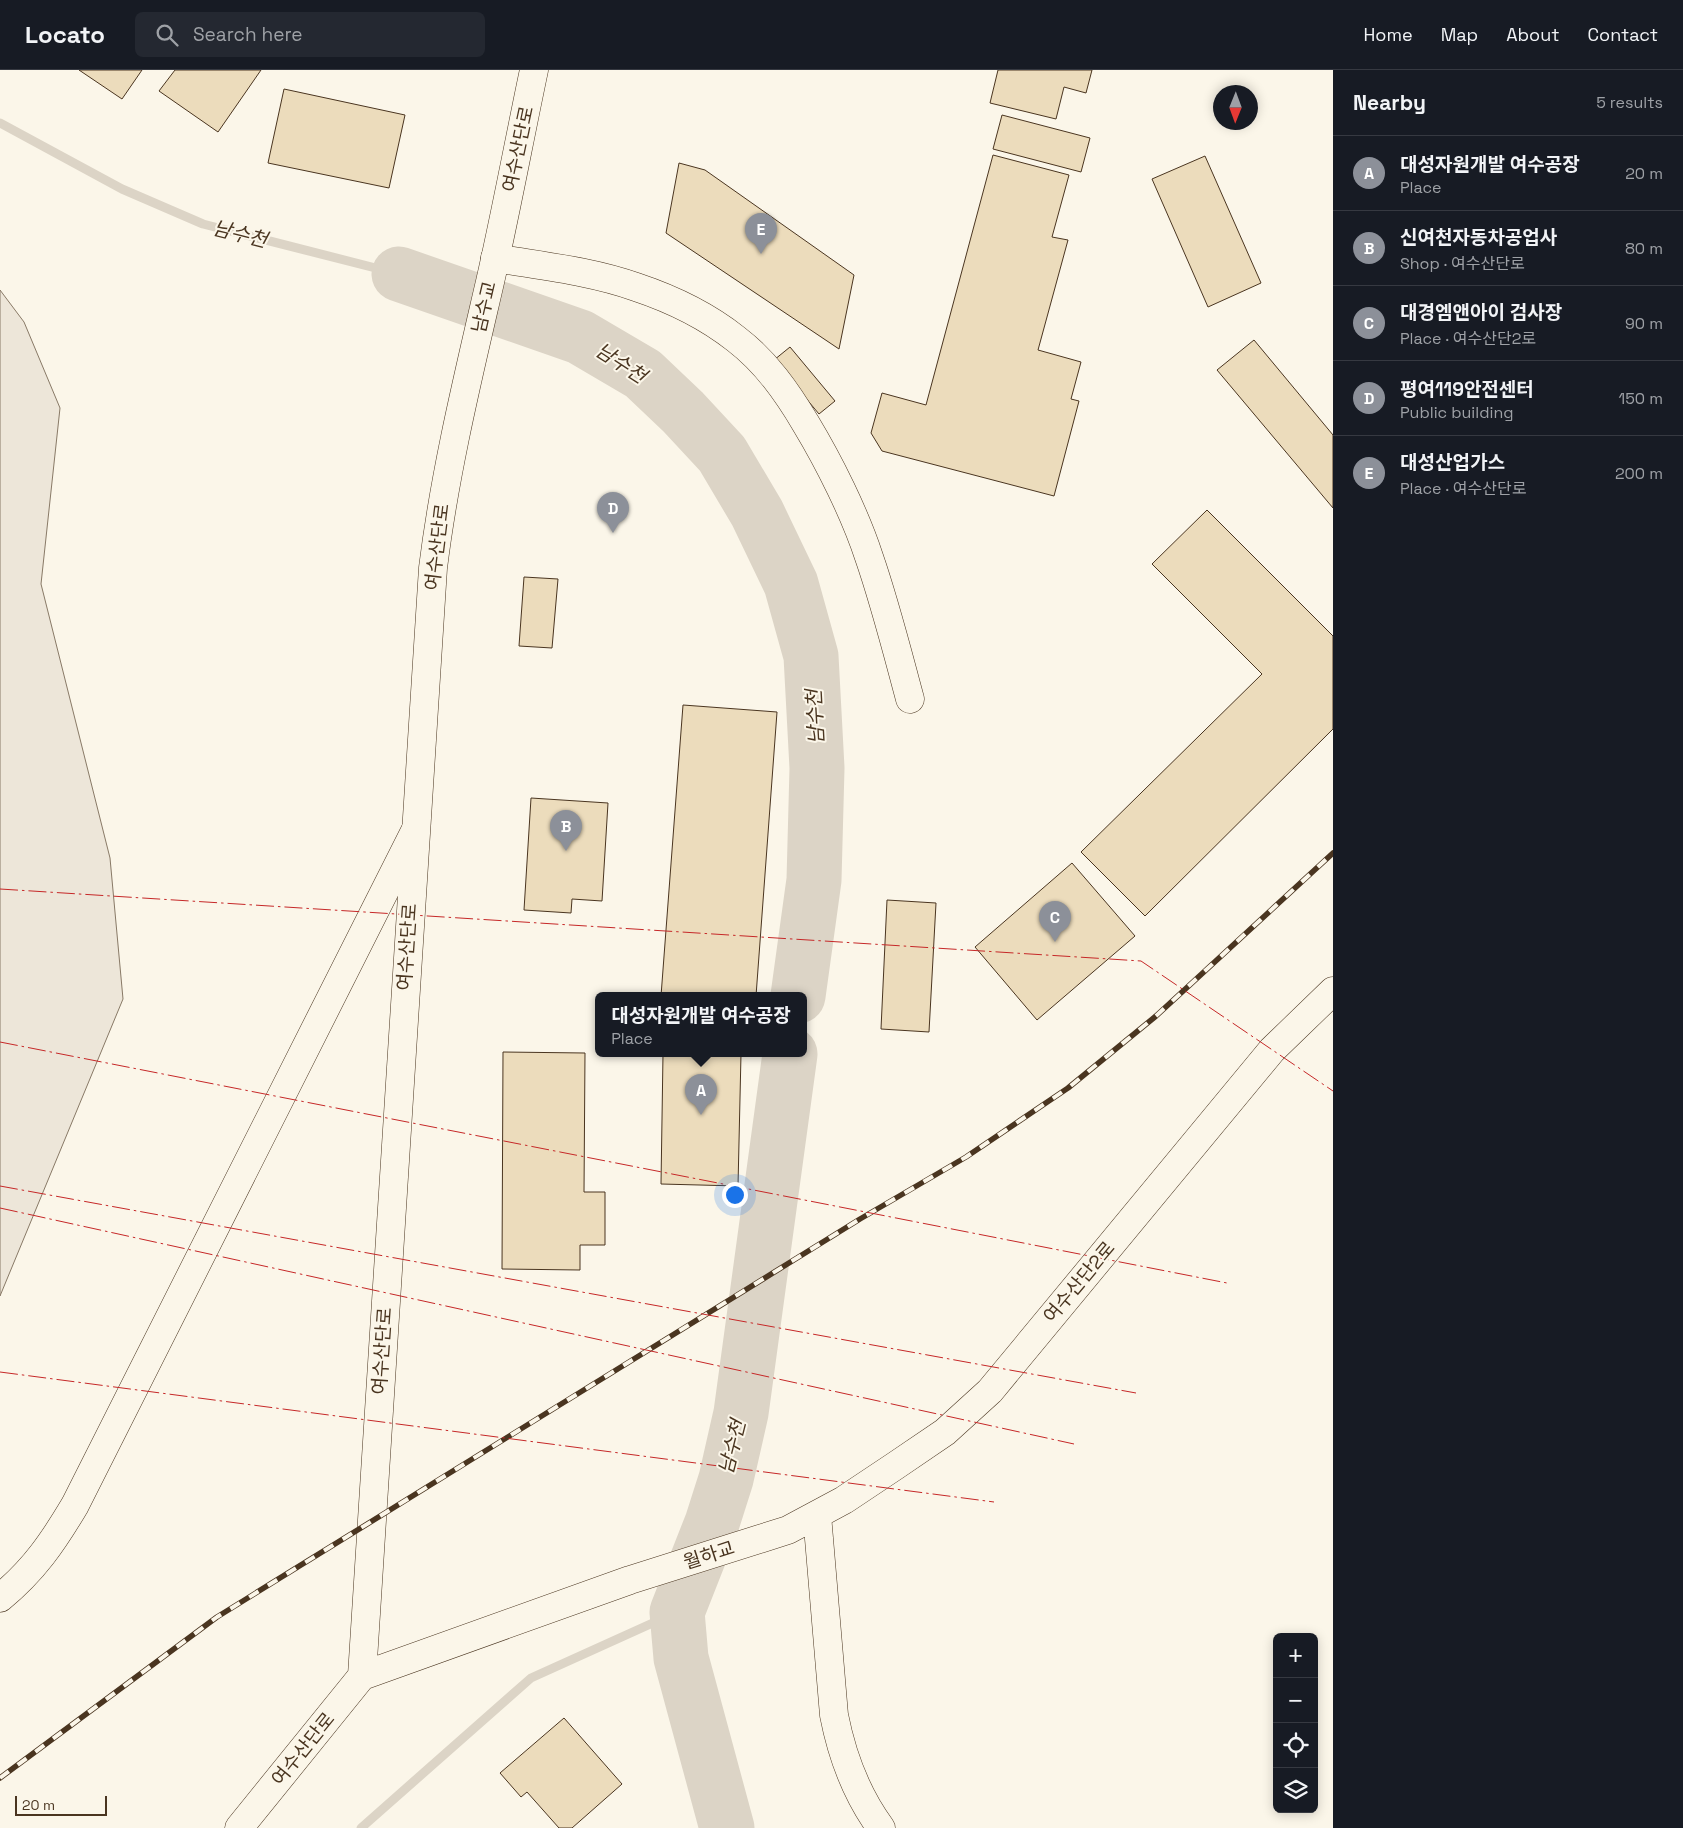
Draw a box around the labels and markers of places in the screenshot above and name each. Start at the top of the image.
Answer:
pin: E [745,213,777,254]
pin: D [597,492,629,533]
pin: B [550,810,582,851]
pin: C [1039,901,1071,942]
pin: A [685,1074,717,1115]

